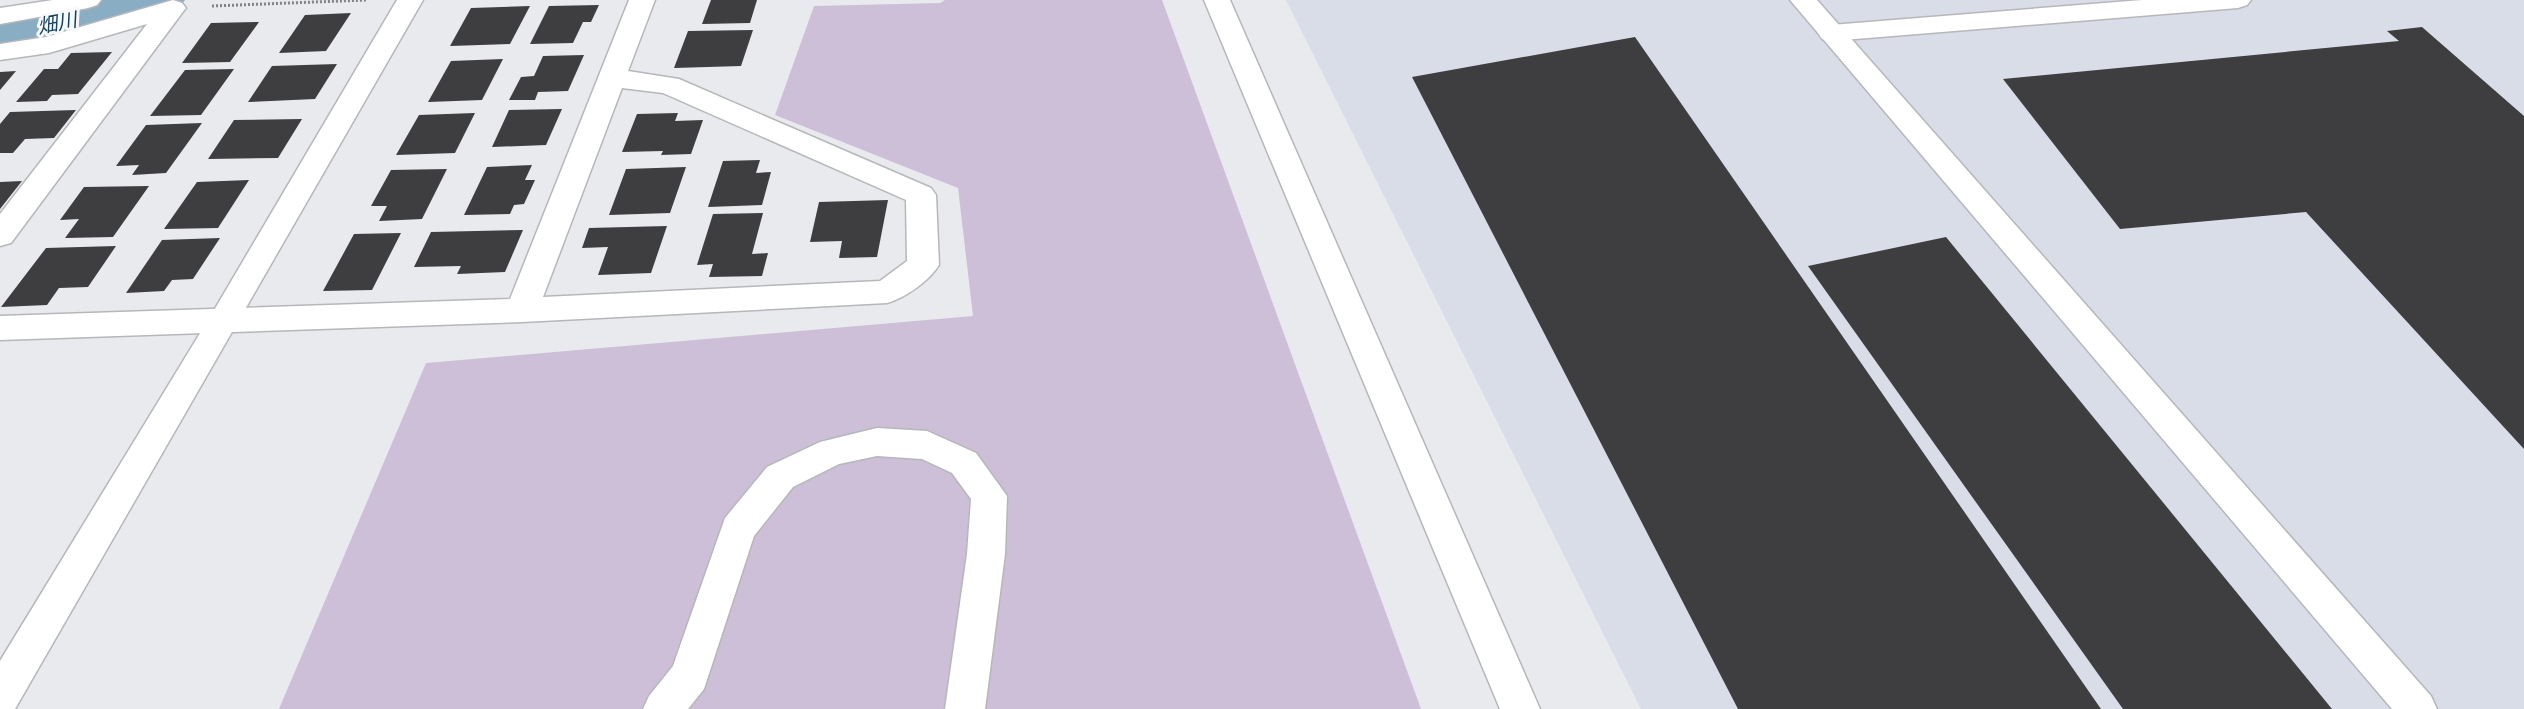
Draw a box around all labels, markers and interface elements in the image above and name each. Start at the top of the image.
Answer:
water label: 畑川 [35,7,81,39]

